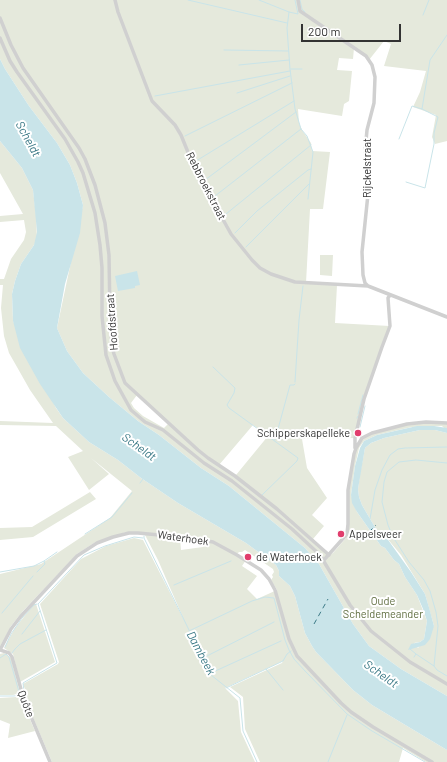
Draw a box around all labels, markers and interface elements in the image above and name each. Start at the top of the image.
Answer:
scale bar [303,16,403,42]
text: 200 m [308,24,340,38]
water label: Scheldt [12,119,44,159]
street label: Rijckelstraat [360,138,374,198]
street label: Rebbroekstraat [183,150,229,222]
street label: Hoofdstraat [103,293,121,351]
place label: Schipperskapelleke [257,426,350,440]
marker: Schipperskapelleke [353,428,363,438]
water label: Scheldt [119,430,159,464]
place label: Appelsveer [349,527,402,541]
street label: Waterhoek [157,528,209,548]
marker: Appelsveer [336,529,346,539]
place label: de Waterhoek [256,550,322,564]
marker: de Waterhoek [243,552,253,562]
park label: Oude Scheldemeander [343,594,423,620]
water label: Dambeek [184,629,218,677]
water label: Scheldt [361,657,401,691]
street label: Quôte [15,689,37,719]

